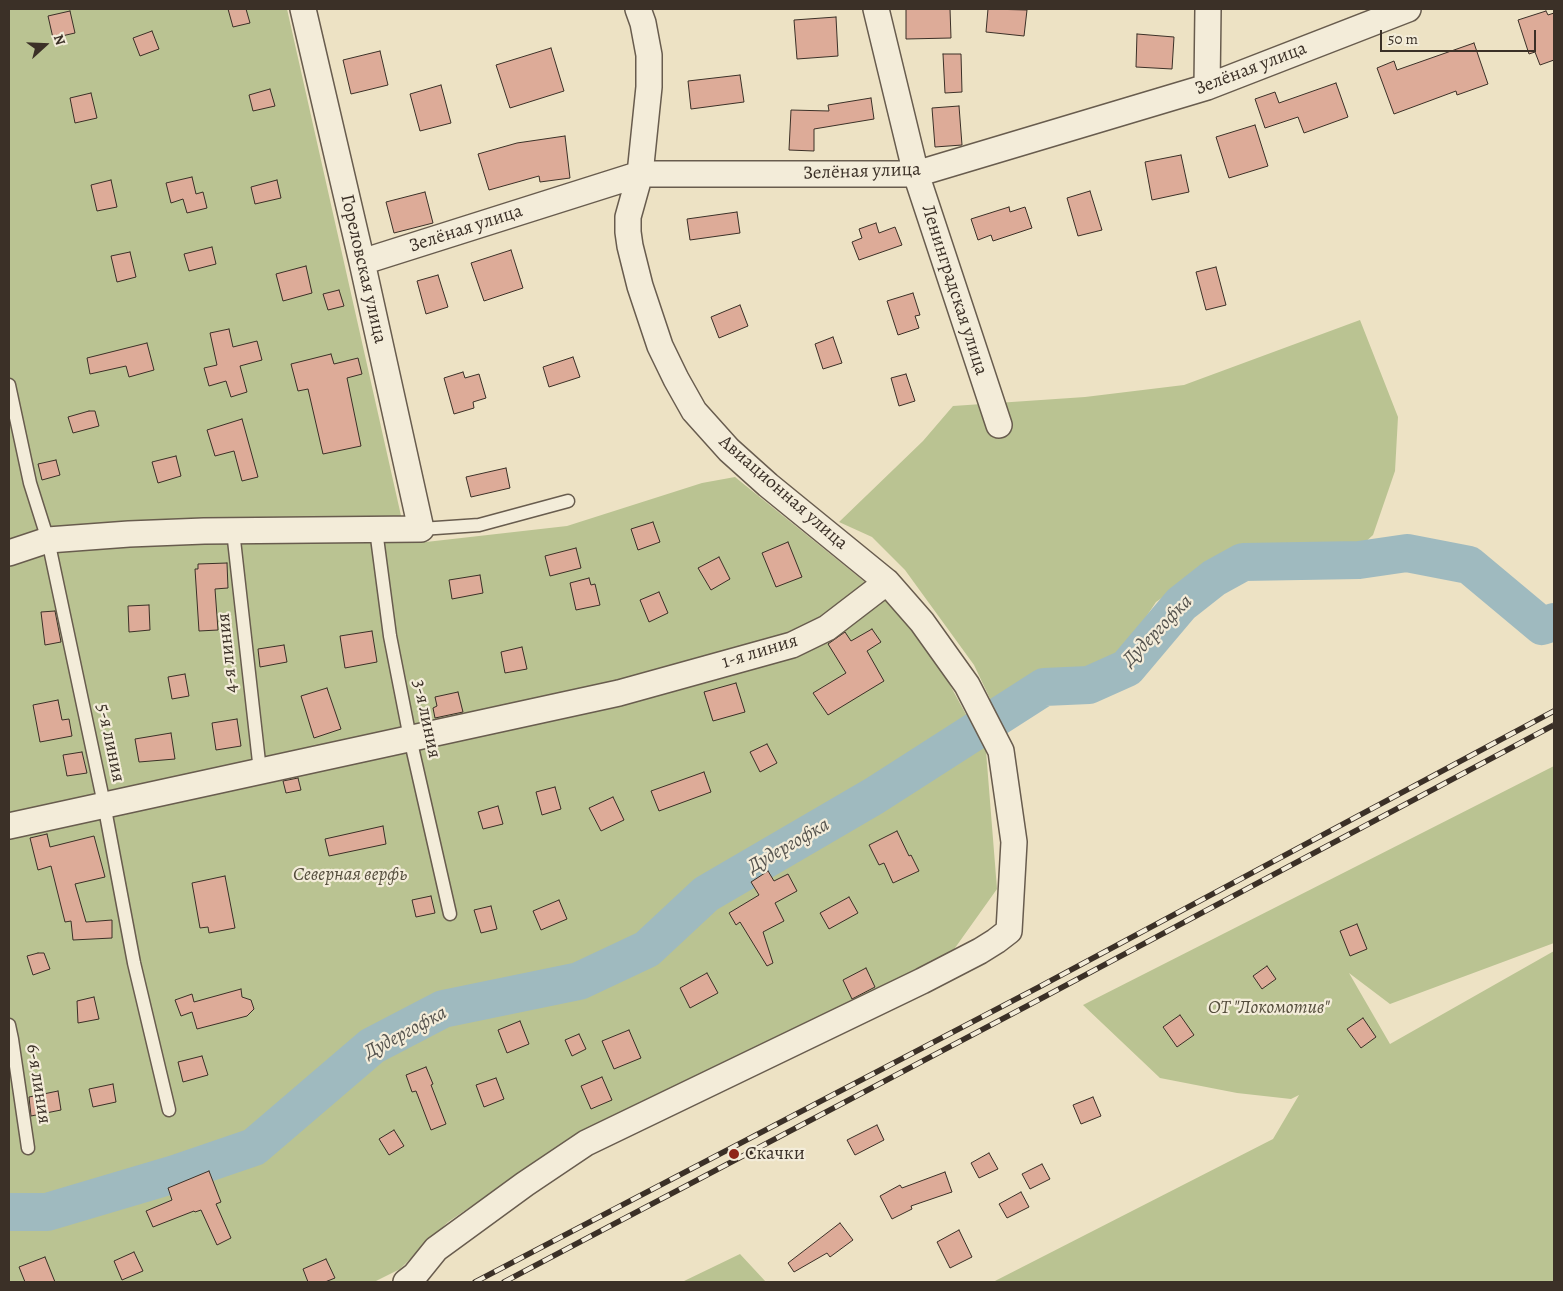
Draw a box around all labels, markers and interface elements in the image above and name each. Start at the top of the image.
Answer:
north arrow [20,20,70,70]
scale bar [1383,20,1539,52]
text: 50 m [1388,29,1418,49]
text: N [49,32,70,48]
street label: Зелёная улица [1192,37,1310,101]
street label: Зелёная улица [803,159,921,185]
street label: Гореловская улица [335,192,391,346]
street label: Зелёная улица [406,200,526,258]
street label: Ленинградская улица [916,202,992,378]
street label: Авиационная улица [714,431,852,555]
water label: Дудергофка [1118,590,1198,672]
street label: 4-я линия [212,612,244,694]
street label: 1-я линия [719,630,801,674]
street label: 3-я линия [407,678,445,760]
street label: 5-я линия [91,702,129,784]
water label: Дудергофка [744,813,834,879]
park label: Северная верфь [293,864,407,886]
park label: ОТ "Локомотив" [1208,997,1330,1019]
water label: Дудергофка [361,1001,451,1065]
street label: 6-я линия [20,1042,56,1126]
place label: Скачки [745,1143,805,1165]
marker: Скачки [727,1147,741,1161]

